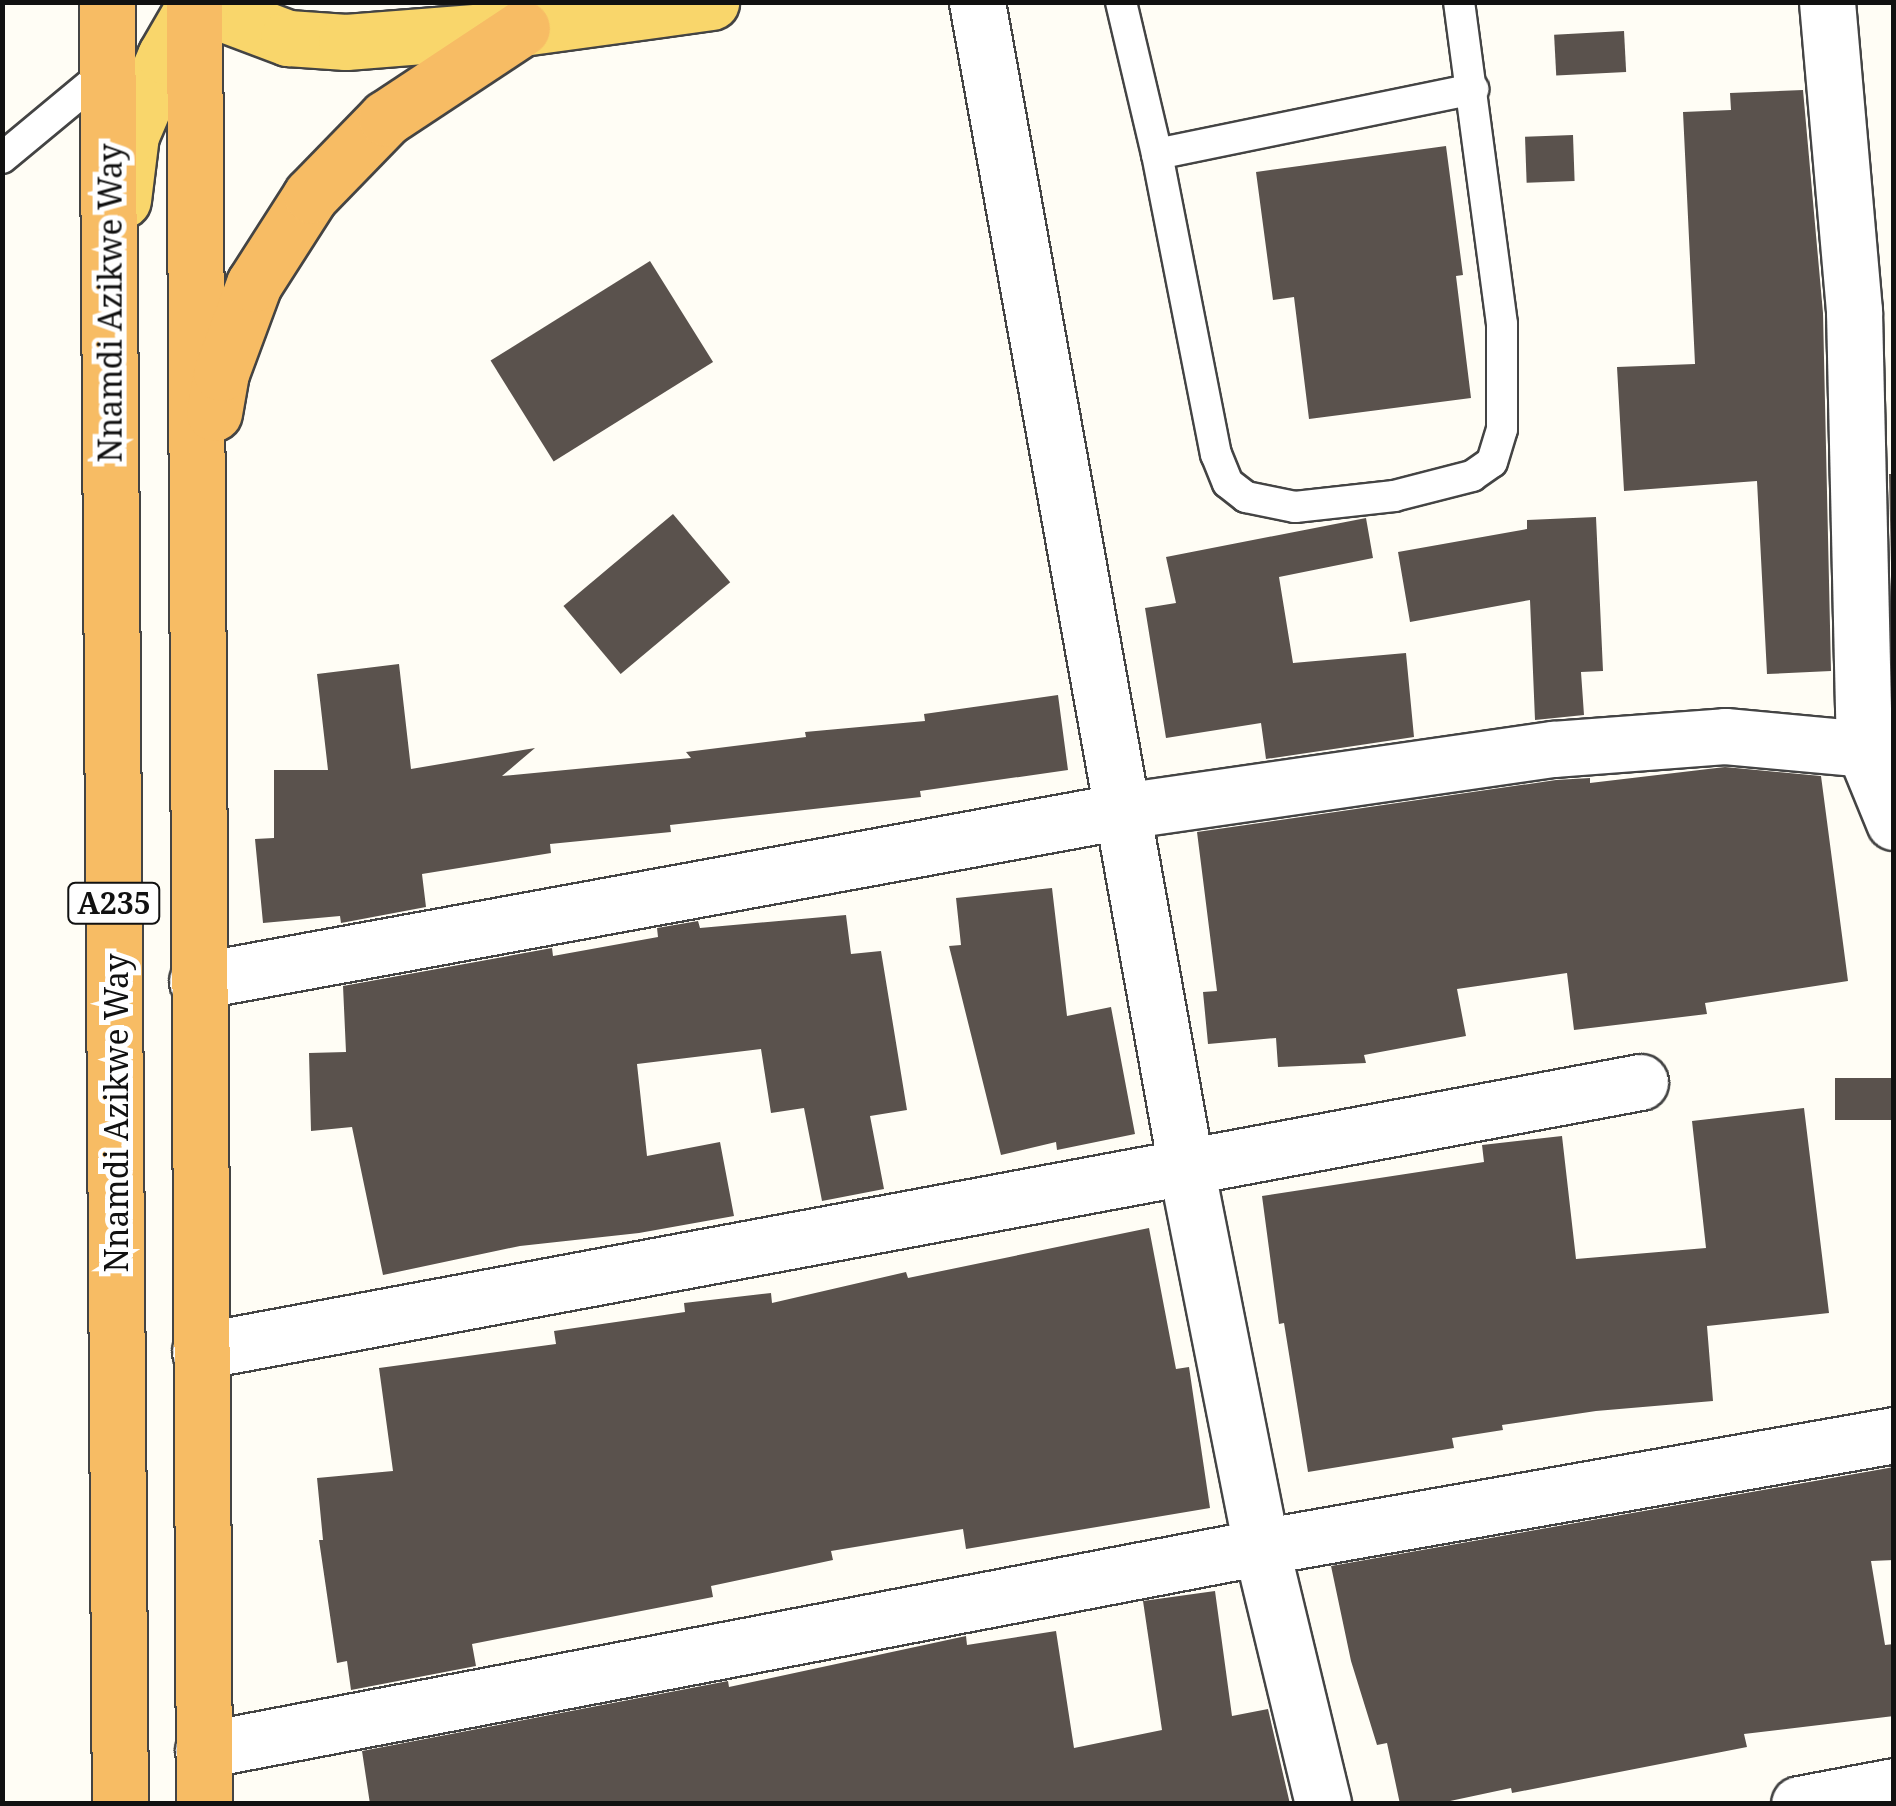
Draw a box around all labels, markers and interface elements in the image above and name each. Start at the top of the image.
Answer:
street label: Nnamdi Azikwe Way [91,143,129,463]
road number: A235 [66,878,162,928]
street label: Nnamdi Azikwe Way [97,953,135,1273]

